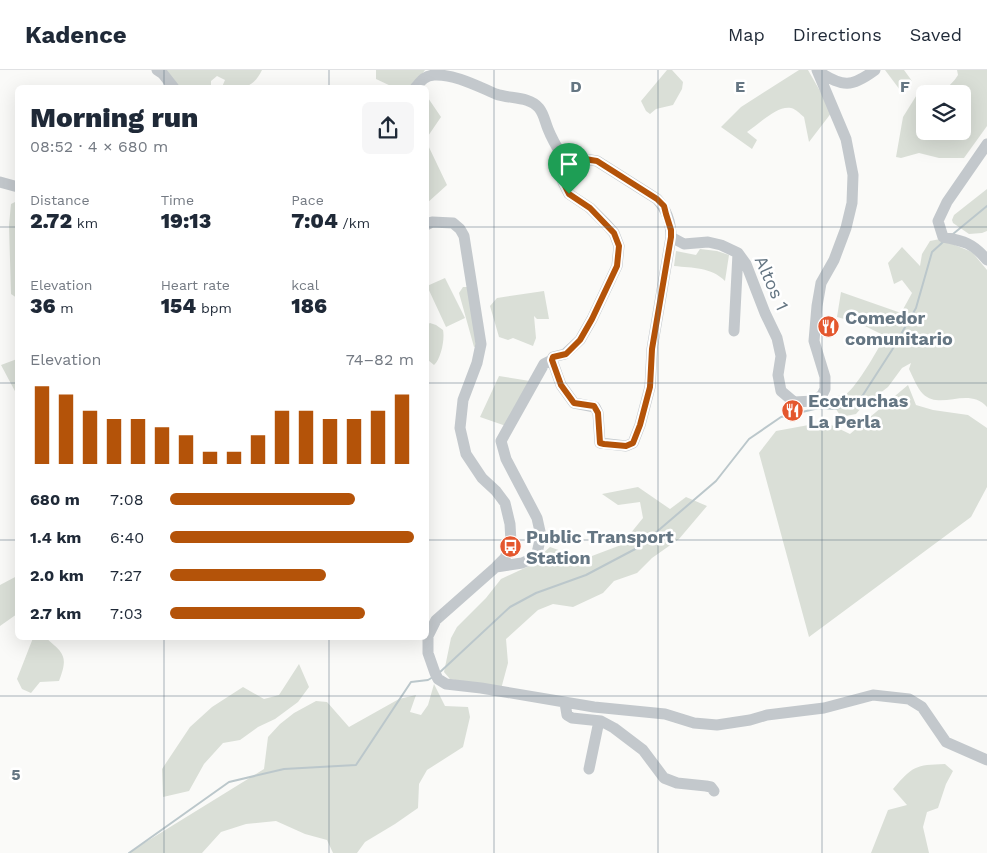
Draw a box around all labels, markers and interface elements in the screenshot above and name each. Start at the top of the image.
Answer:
text: Kadence [25,21,127,49]
text: Map [728,24,765,45]
text: Directions [793,24,882,45]
text: Saved [910,24,962,45]
text: D [570,77,582,96]
text: E [735,77,745,96]
text: F [900,77,910,96]
map controls [916,85,971,140]
button: layers [916,85,971,140]
text: Morning run [30,101,198,134]
button: share [362,102,414,154]
text: 08:52 · 4 × 680 m [30,137,168,156]
pin [548,143,590,194]
icon: arrive [555,150,583,178]
text: Distance [30,192,90,208]
text: Time [161,192,194,208]
text: Pace [291,192,324,208]
text: 2.72 [30,208,72,233]
text: 19:13 [161,208,211,233]
text: 7:04 [291,208,338,233]
text: km [72,215,98,231]
text: /km [338,215,370,231]
street label: Altos 1 [751,252,793,314]
text: Elevation [30,277,93,293]
text: Heart rate [161,277,230,293]
text: kcal [291,277,319,293]
text: 36 [30,293,56,318]
text: 154 [161,293,196,318]
text: 186 [291,293,327,318]
text: m [56,300,74,316]
text: bpm [196,300,232,316]
place label: Comedor comunitario [845,307,953,349]
restaurant icon: Comedor comunitario [817,315,841,339]
text: Elevation [30,350,101,369]
text: 74–82 m [346,350,414,369]
place label: Ecotruchas La Perla [808,390,909,432]
restaurant icon: Ecotruchas La Perla [780,398,804,422]
text: 680 m [30,490,80,509]
text: 7:08 [110,490,144,509]
place label: Public Transport Station [526,526,674,568]
text: 1.4 km [30,528,81,547]
text: 6:40 [110,528,144,547]
bus stop icon: Public Transport Station [498,534,522,558]
text: 2.0 km [30,566,84,585]
text: 7:27 [110,566,142,585]
text: 2.7 km [30,604,81,623]
text: 7:03 [110,604,143,623]
text: 5 [11,765,21,784]

